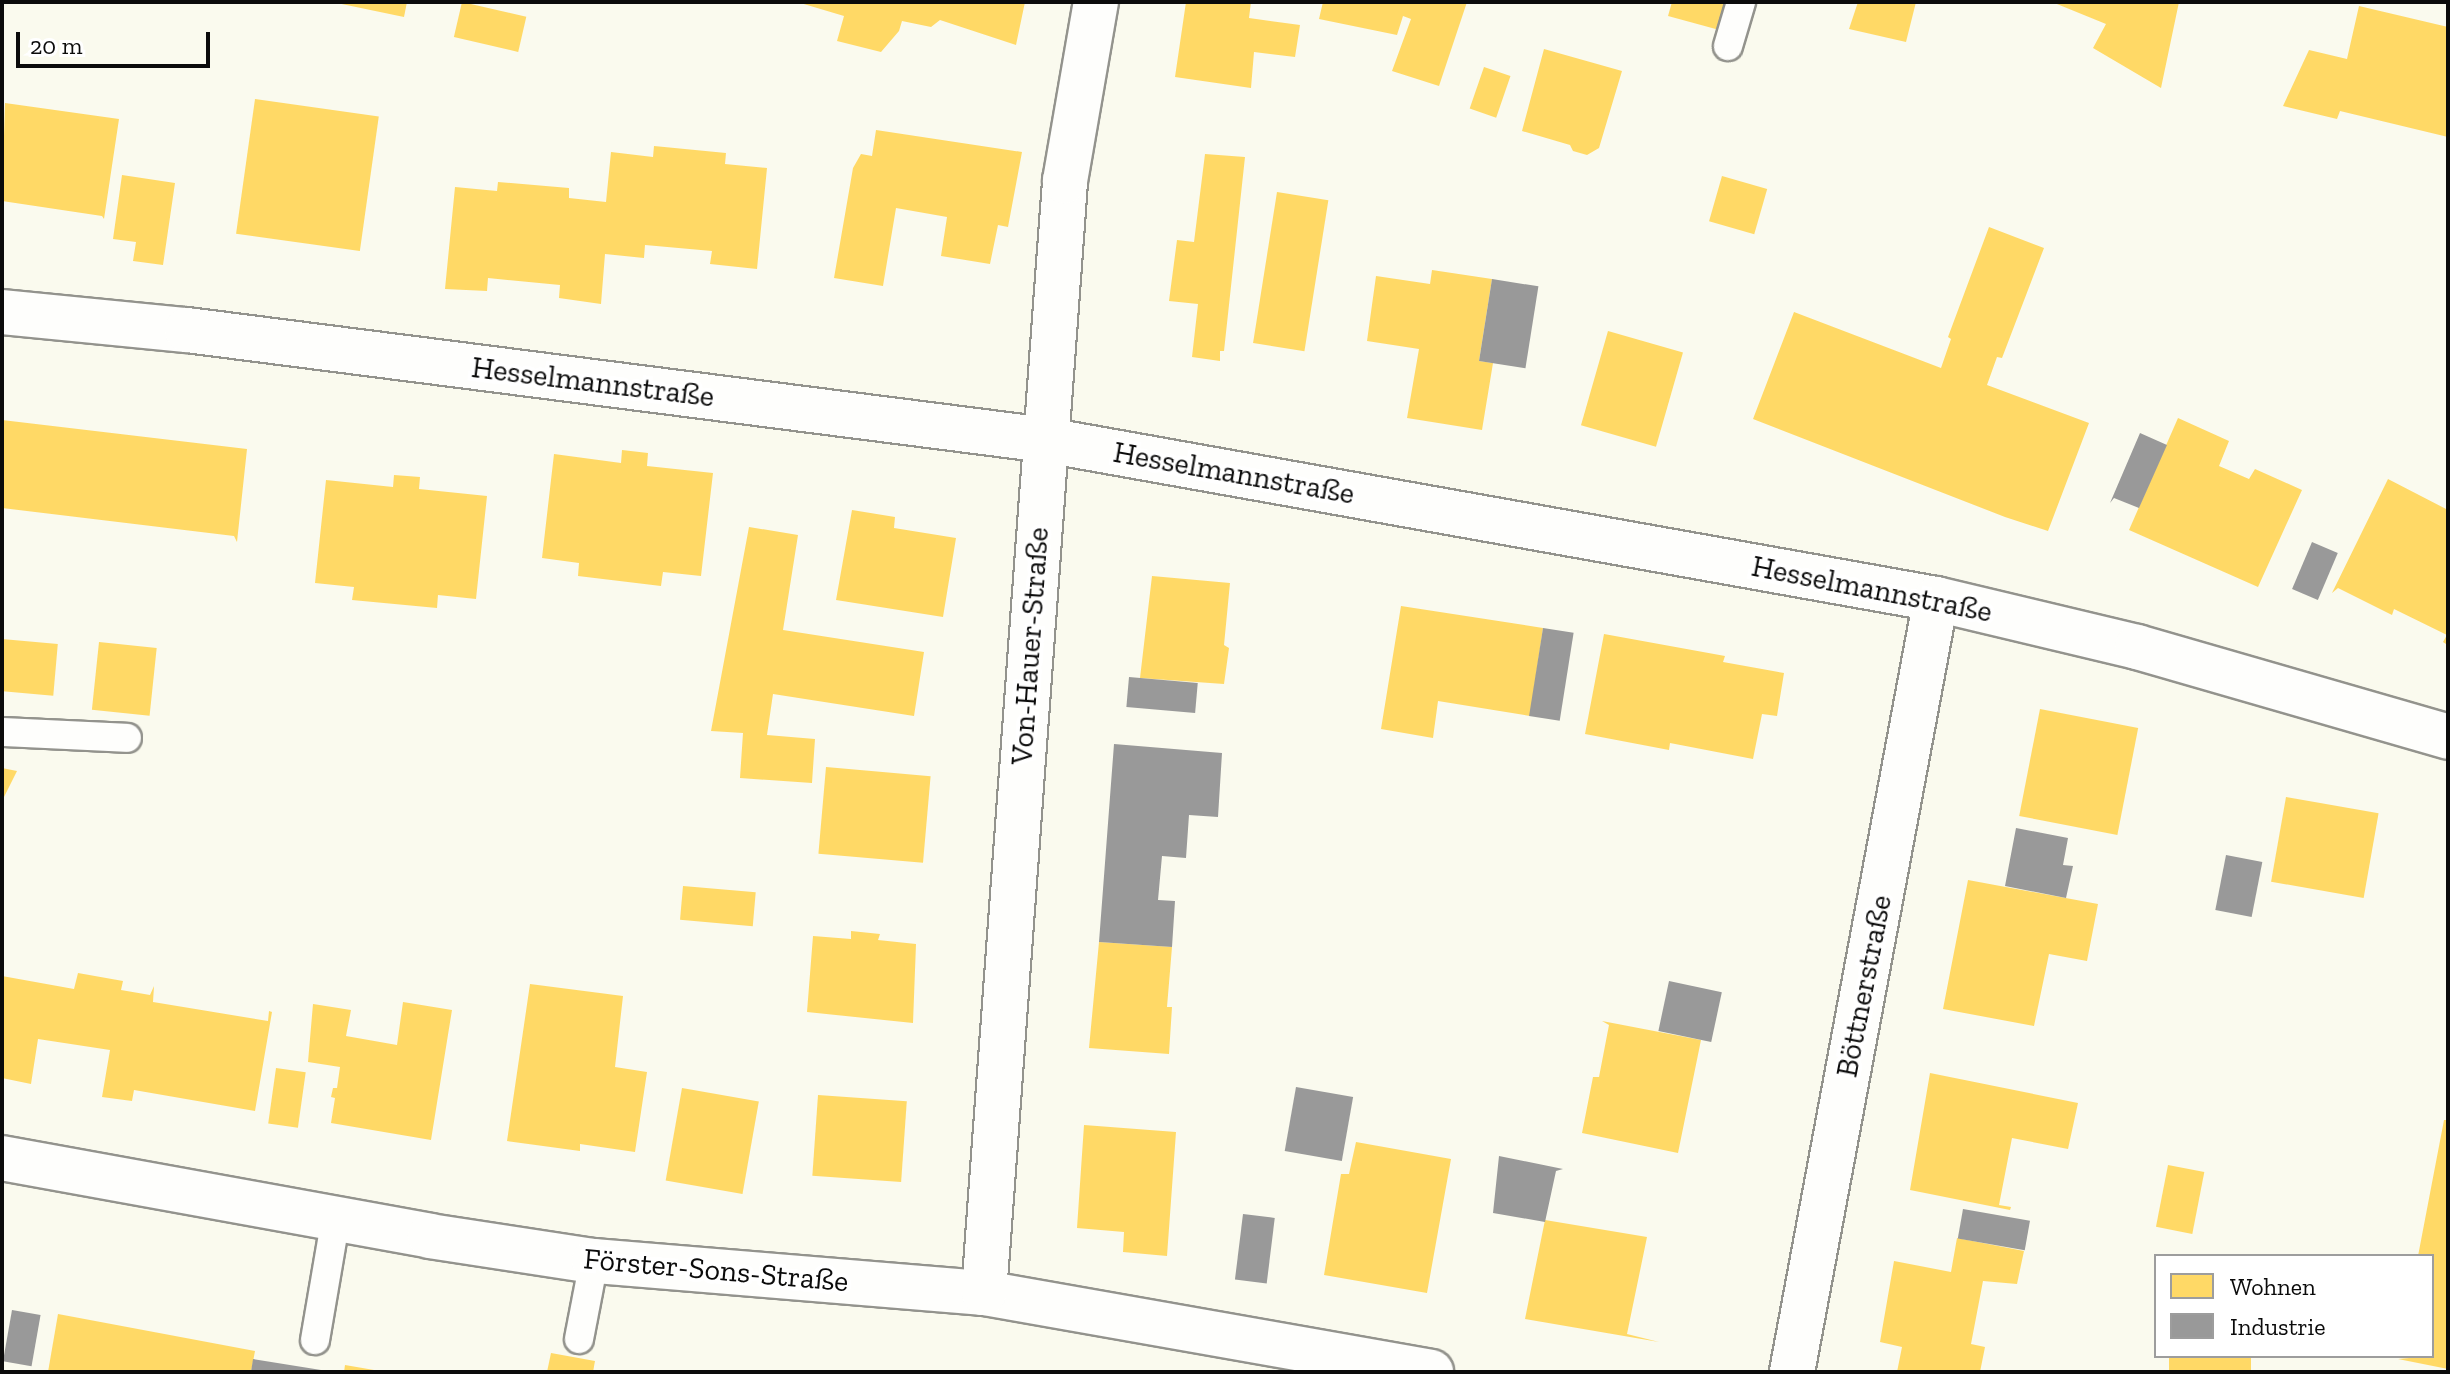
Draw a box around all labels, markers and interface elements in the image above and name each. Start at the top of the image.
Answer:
scale bar [20,16,214,66]
text: 20 m [30,31,82,60]
street label: Hesselmannstraße [470,349,716,415]
street label: Hesselmannstraße [1111,434,1357,512]
street label: Von-Hauer-Straße [1004,526,1056,766]
street label: Hesselmannstraße [1749,548,1995,630]
street label: Böttnerstraße [1829,892,1899,1080]
street label: Förster-Sons-Straße [582,1240,850,1300]
legend [2154,1254,2434,1358]
text: Wohnen [2230,1272,2316,1301]
text: Industrie [2230,1312,2326,1341]

